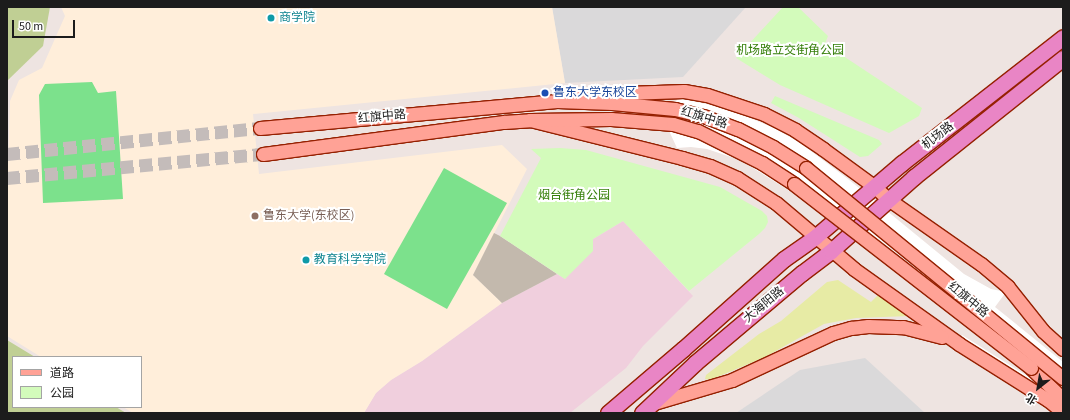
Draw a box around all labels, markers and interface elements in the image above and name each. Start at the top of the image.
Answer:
place label: 商学院 [279,11,315,25]
scale bar [14,12,77,38]
marker: 商学院 [266,13,276,23]
text: 50 m [19,18,43,35]
park label: 机场路立交街角公园 [736,44,844,58]
place label: 鲁东大学东校区 [553,86,637,100]
marker: 鲁东大学东校区 [540,88,550,98]
street label: 红旗中路 [679,104,729,132]
street label: 红旗中路 [357,108,407,126]
street label: 机场路 [919,119,957,153]
park label: 烟台街角公园 [538,189,610,203]
place label: 鲁东大学(东校区) [263,209,354,223]
marker: 鲁东大学(东校区) [250,211,260,221]
place label: 教育科学学院 [314,253,386,267]
marker: 教育科学学院 [301,255,311,265]
street label: 红旗中路 [945,279,991,321]
street label: 大海阳路 [741,284,787,326]
legend [12,356,142,408]
text: 道路 [50,365,74,382]
north arrow [1018,368,1058,408]
text: 公园 [50,385,74,402]
text: 北 [1023,389,1040,408]

